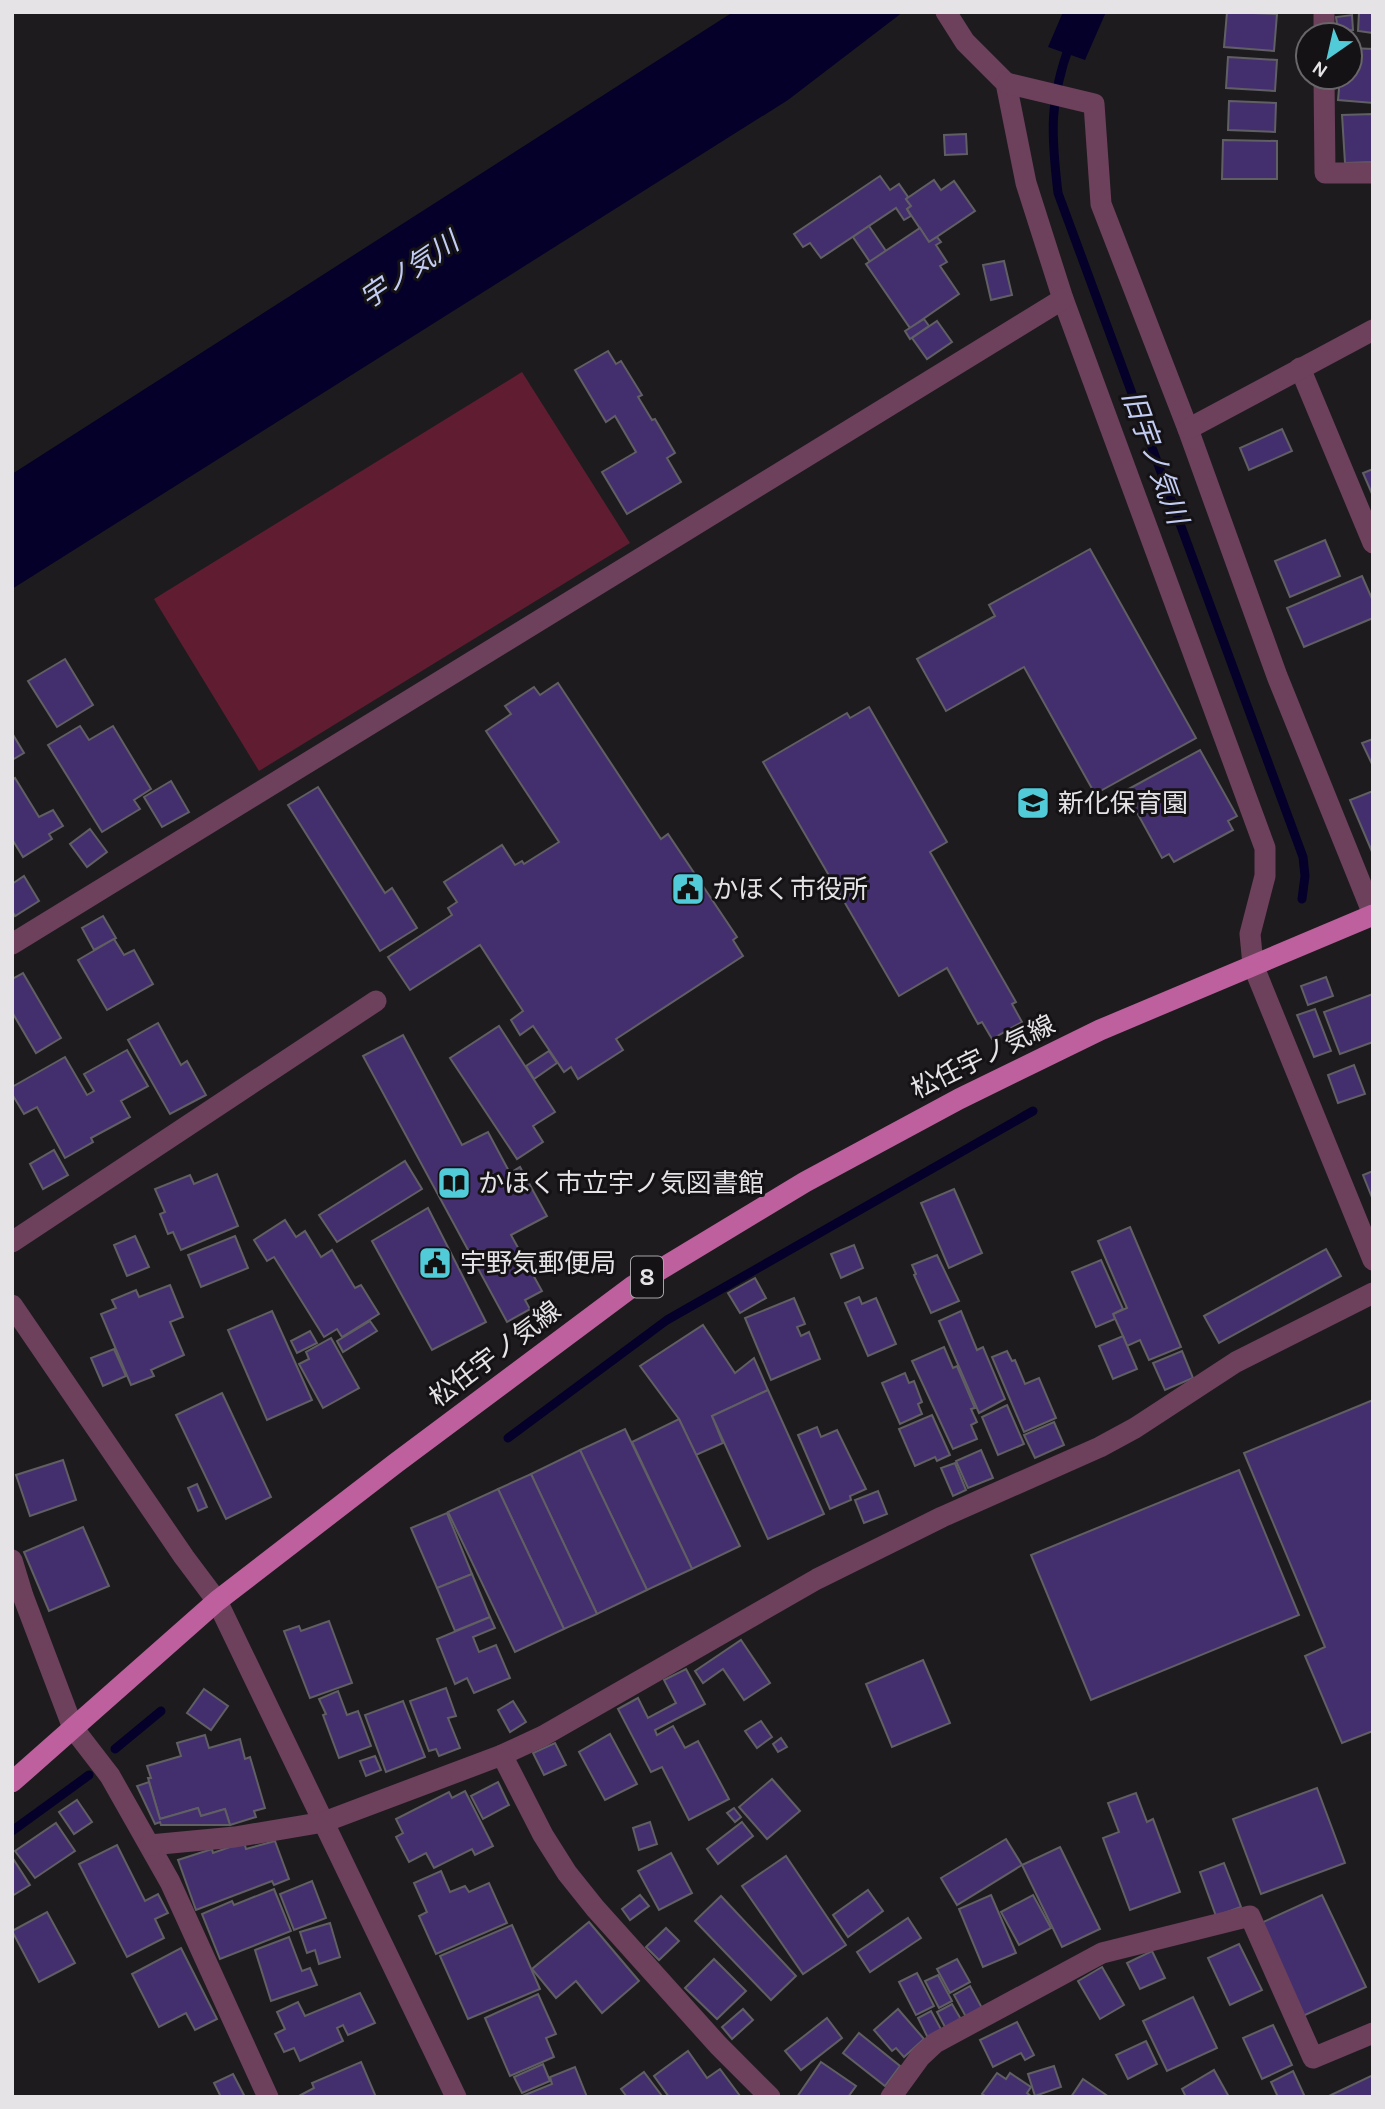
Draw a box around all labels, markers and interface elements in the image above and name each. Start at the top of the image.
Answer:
north arrow [1294,21,1364,91]
text: N [1308,56,1332,82]
water label: 宇ノ気川 [353,223,467,315]
water label: 旧宇ノ気川 [1116,386,1195,531]
school or university icon: 新化保育園 [1014,784,1052,822]
place label: 新化保育園 [1058,788,1188,819]
public building icon: かほく市役所 [669,870,707,908]
place label: かほく市役所 [712,874,868,905]
street label: 松任宇ノ気線 [906,1009,1060,1105]
library icon: かほく市立宇ノ気図書館 [435,1164,473,1202]
place label: かほく市立宇ノ気図書館 [478,1168,764,1199]
public building icon: 宇野気郵便局 [416,1244,454,1282]
place label: 宇野気郵便局 [460,1248,616,1279]
road number: 8 [631,1256,663,1297]
street label: 松任宇ノ気線 [423,1295,567,1413]

